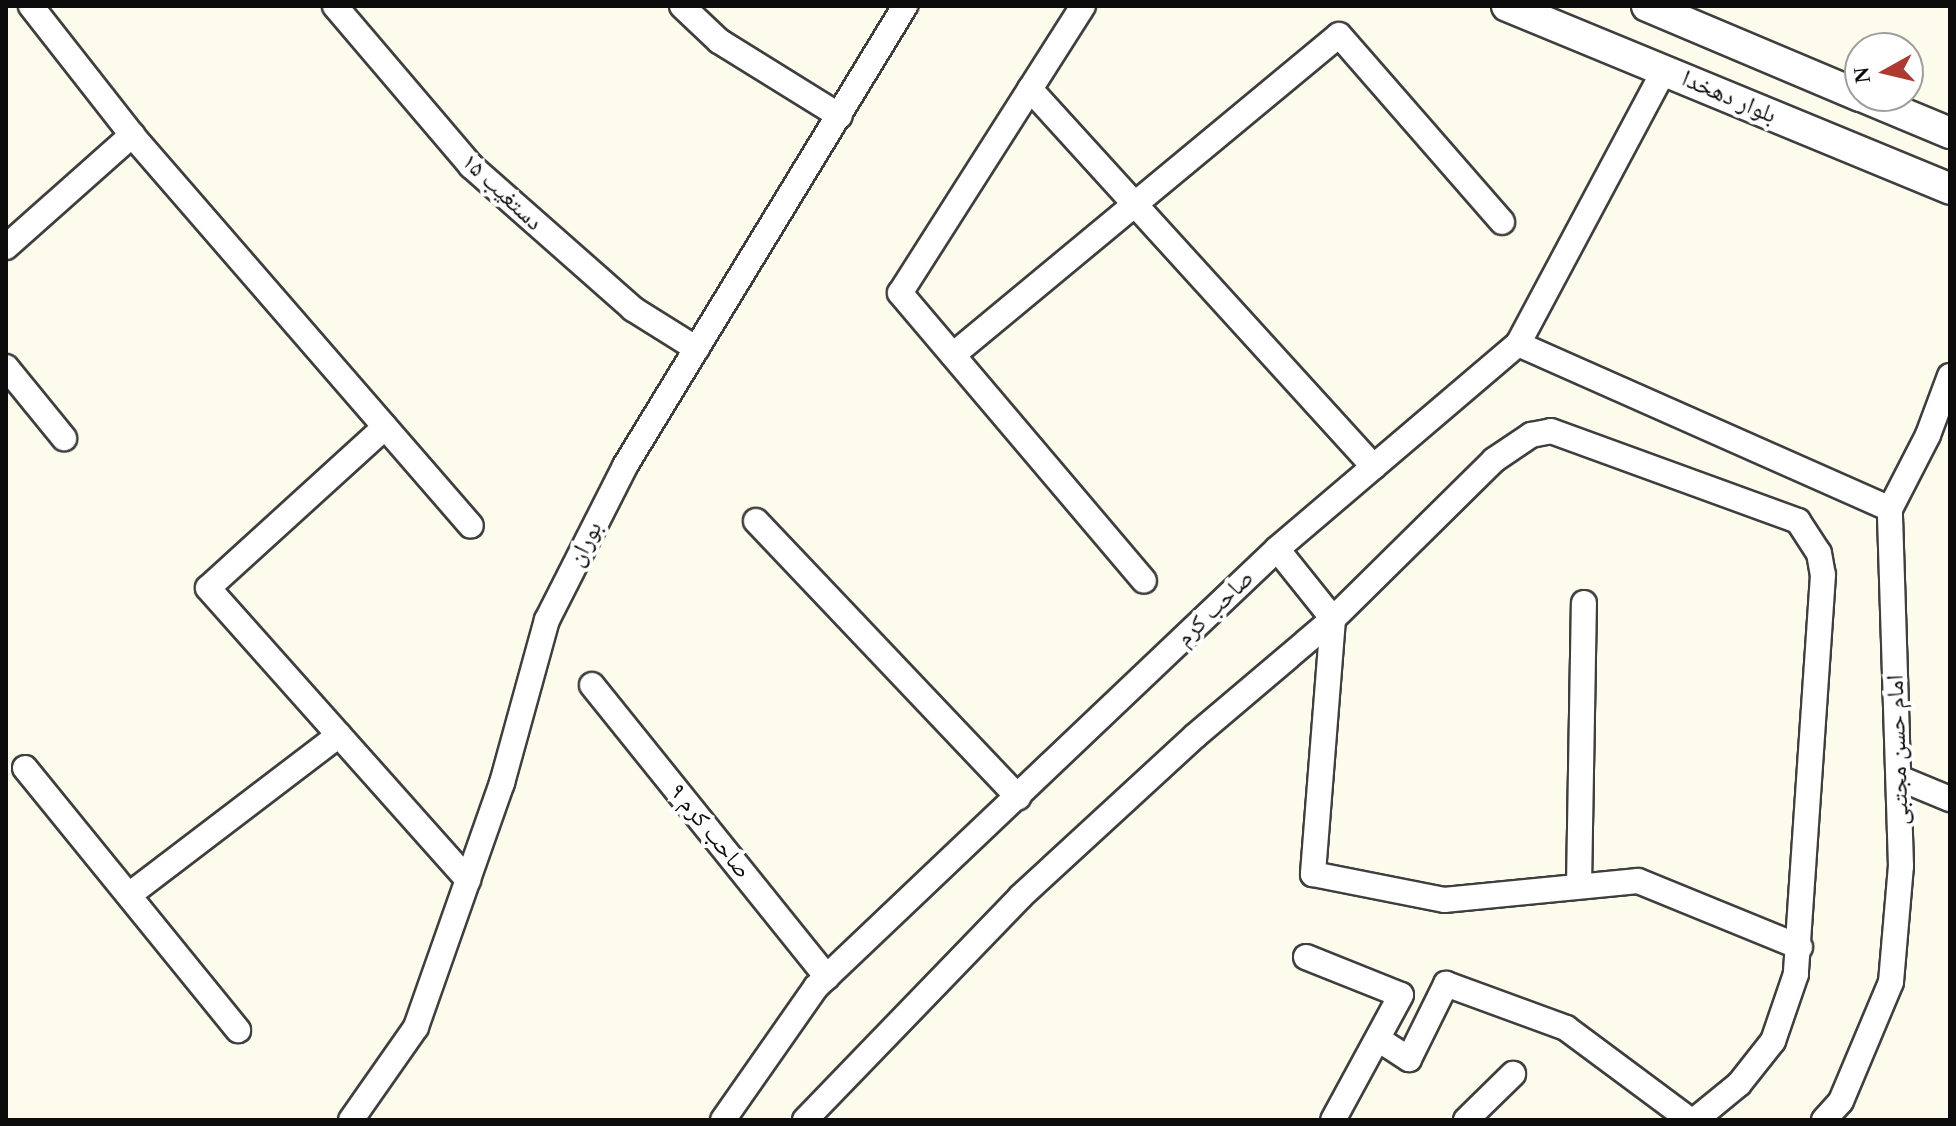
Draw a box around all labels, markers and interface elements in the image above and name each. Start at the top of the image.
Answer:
north arrow [1844,32,1924,112]
street label: بلوار دهخدا [1677,64,1781,130]
text: N [1848,66,1875,85]
street label: دستغیب ۱۵ [456,147,548,237]
street label: بوران [562,517,608,571]
street label: صاحب کرم [1170,564,1260,652]
street label: امام حسن مجتبی [1881,674,1915,826]
street label: صاحب کرم ۹ [663,778,757,884]

